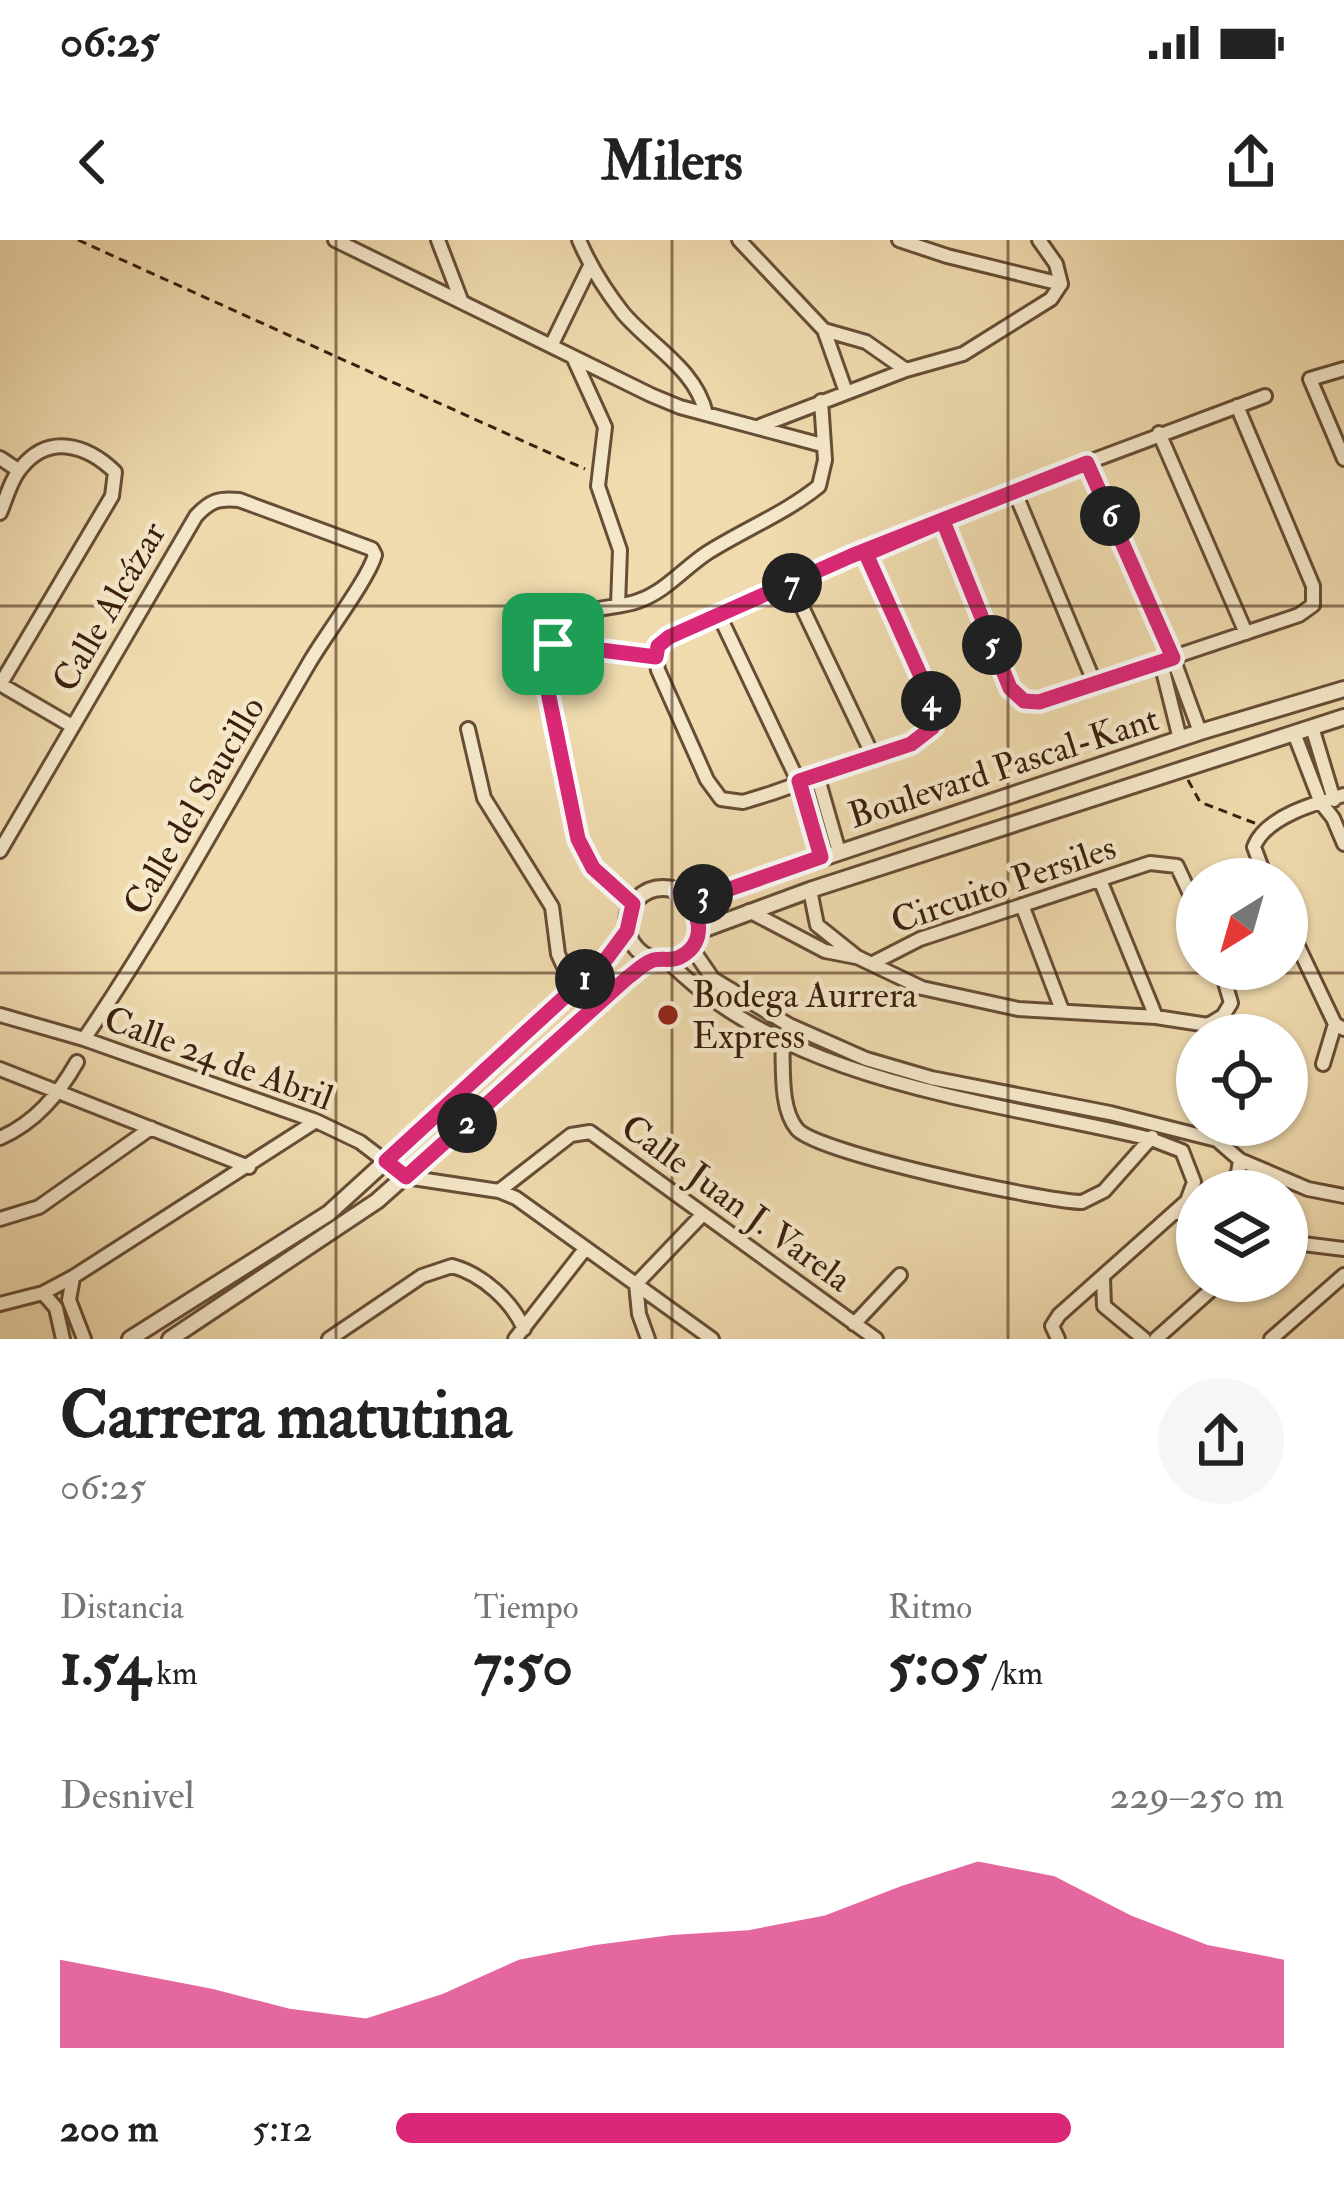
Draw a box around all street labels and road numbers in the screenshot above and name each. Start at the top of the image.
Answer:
street label: Calle Alcázar [43,513,176,700]
street label: Calle del Saucillo [114,689,275,923]
street label: Boulevard Pascal-Kant [843,696,1164,839]
street label: Circuito Persiles [885,825,1122,944]
street label: Calle 24 de Abril [98,996,339,1121]
street label: Calle Juan J. Varela [612,1105,861,1302]

